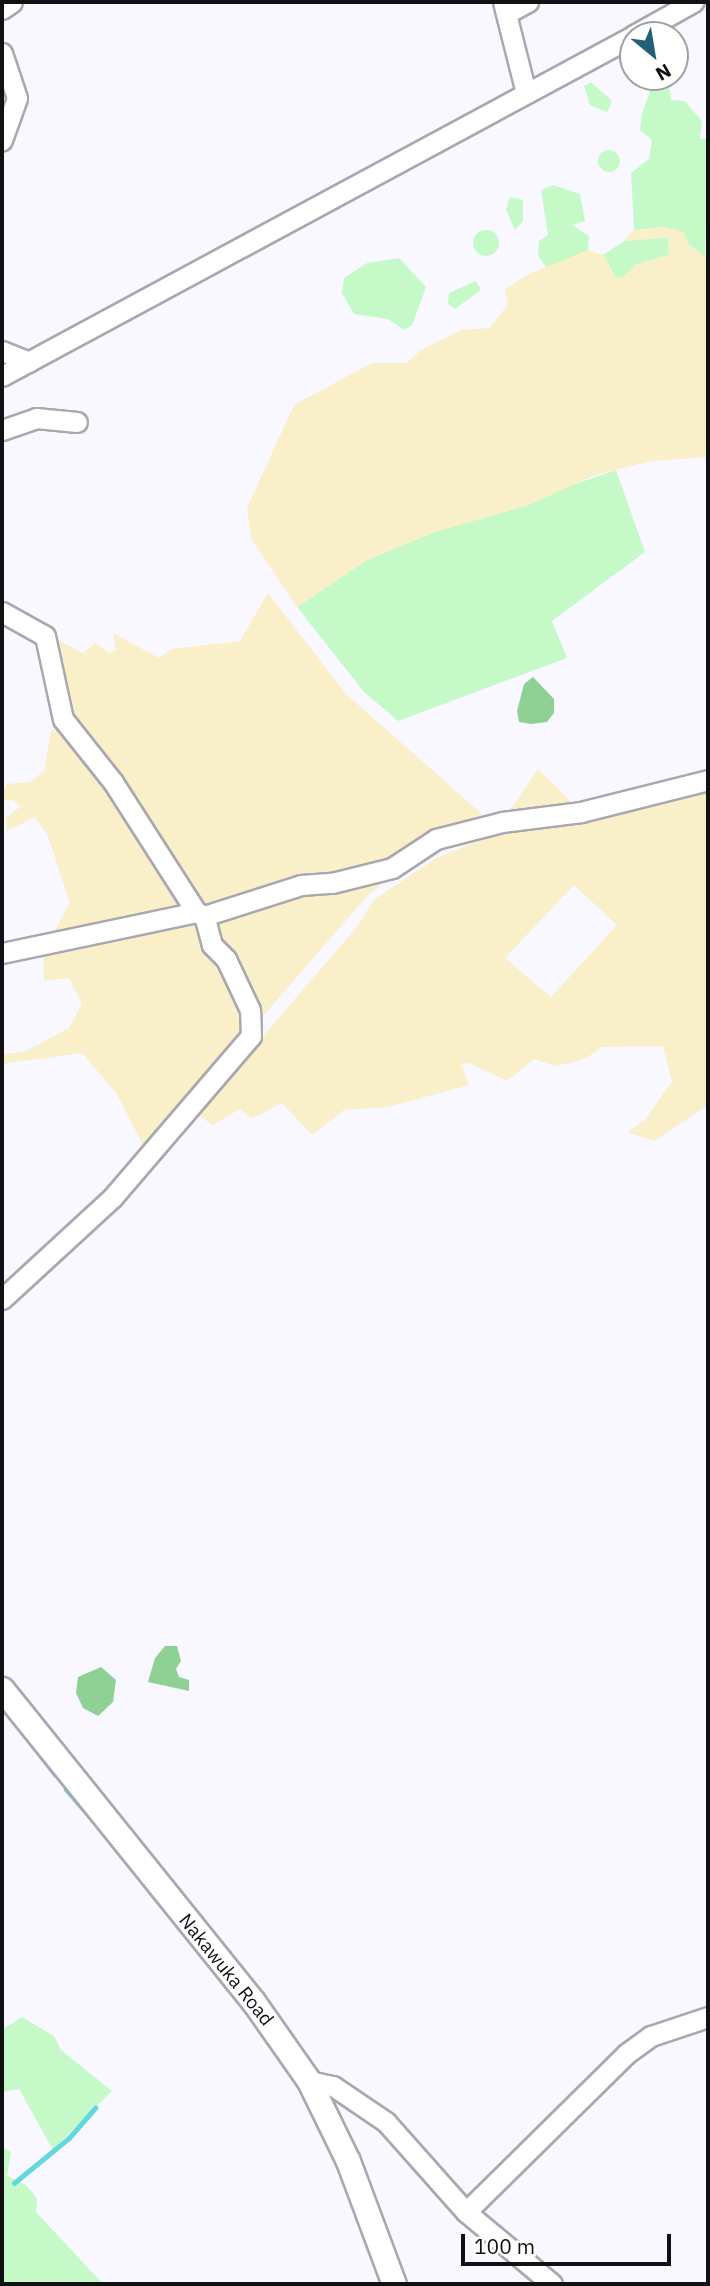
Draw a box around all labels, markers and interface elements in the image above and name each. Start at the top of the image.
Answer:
north arrow [619,21,689,91]
text: N [652,59,675,86]
street label: Nakawuka Road [174,1910,278,2030]
scale bar [465,2220,675,2264]
text: 100 m [474,2232,535,2260]

